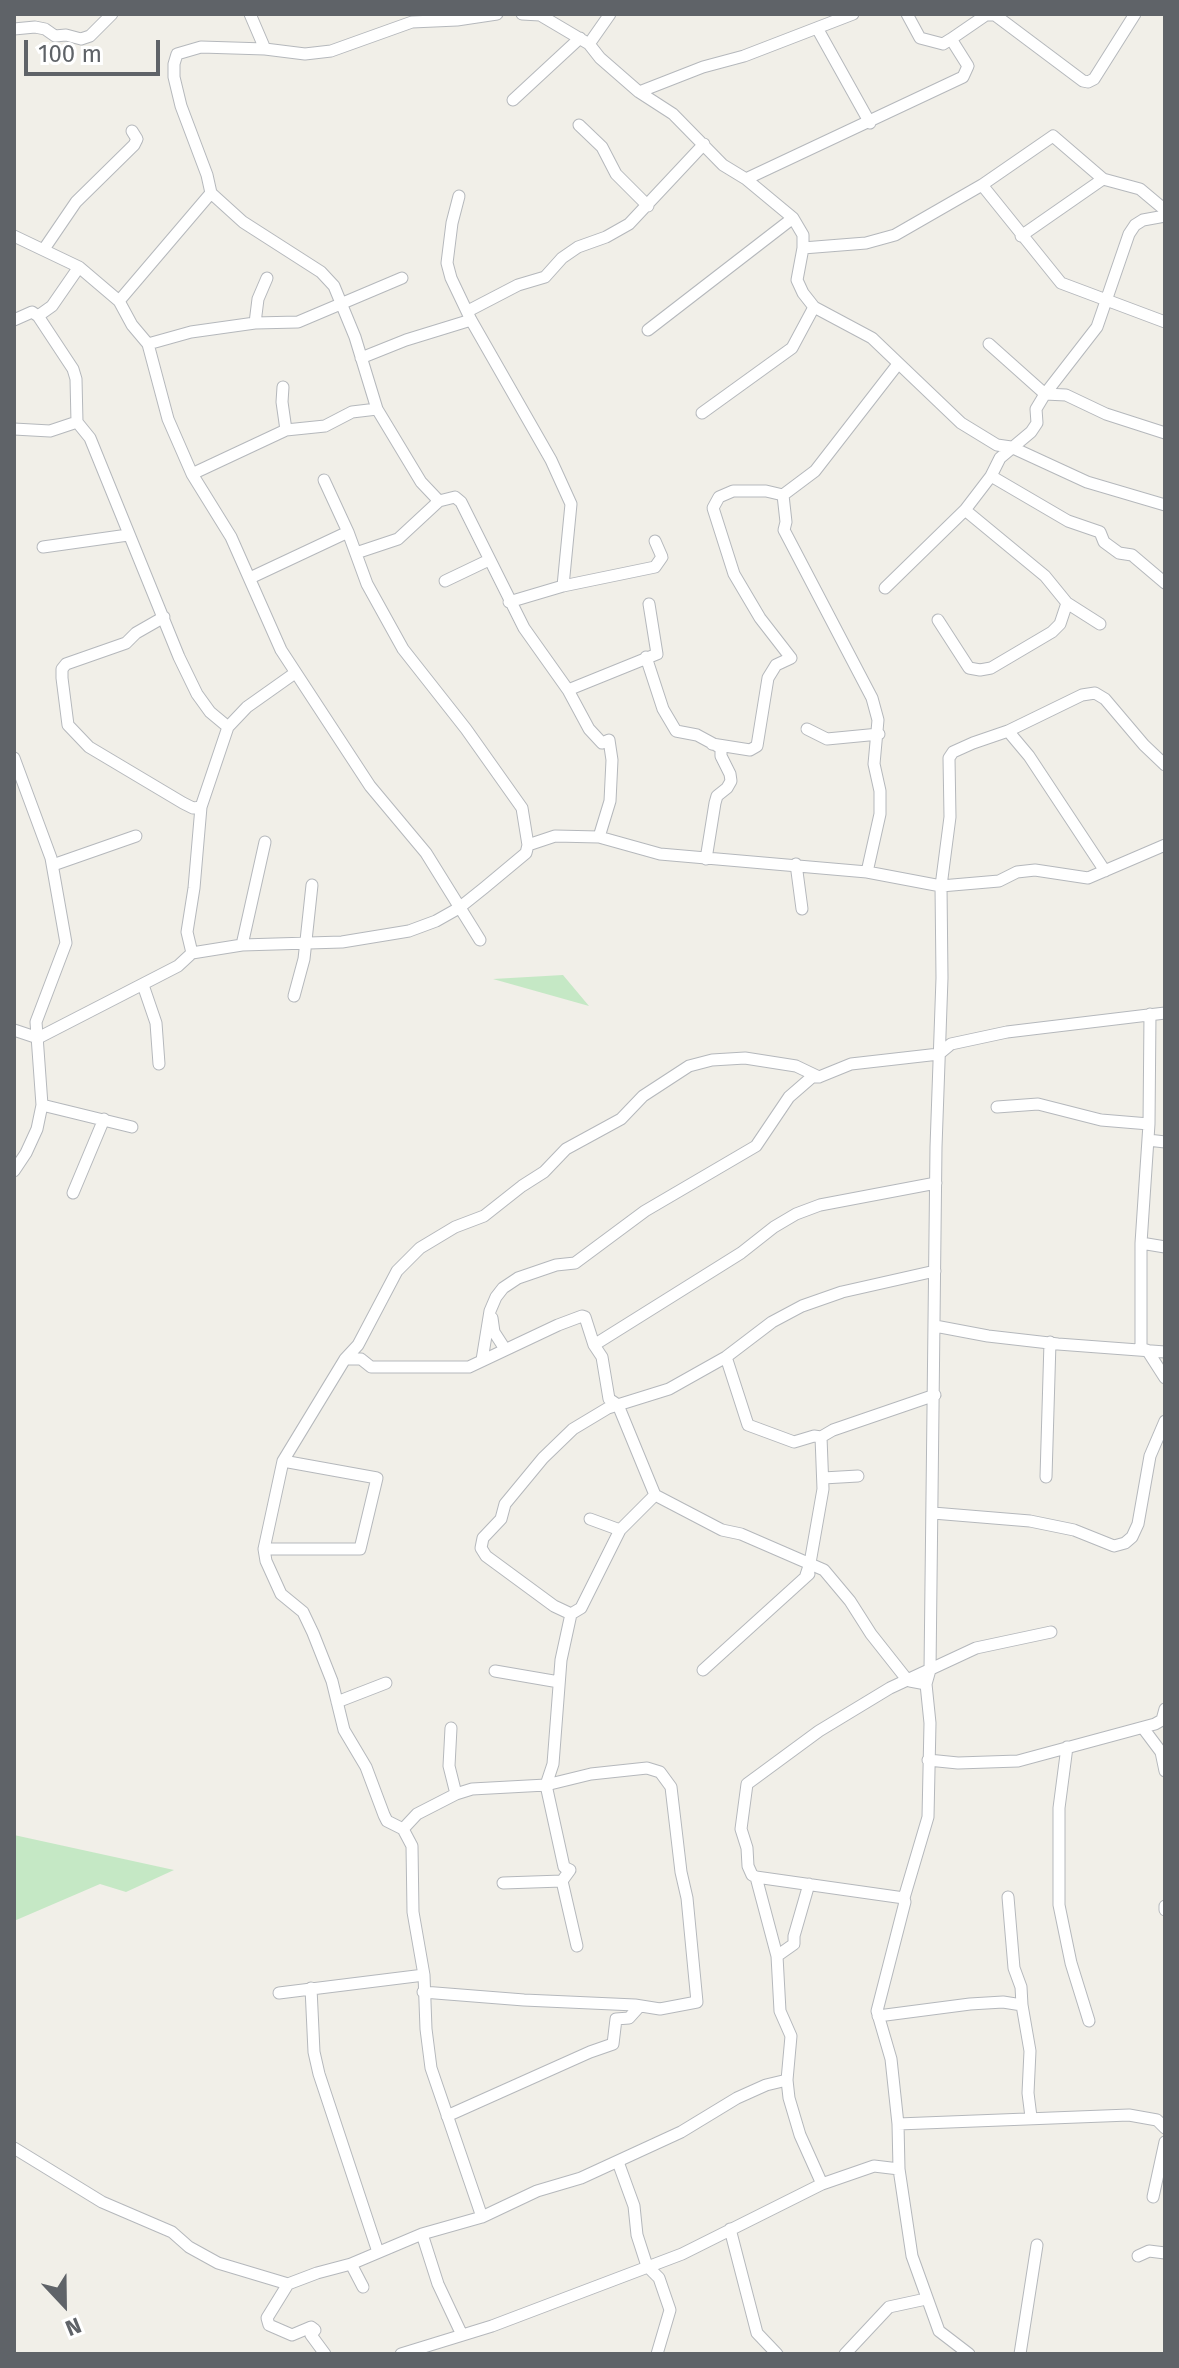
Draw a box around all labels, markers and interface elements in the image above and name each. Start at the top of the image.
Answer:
scale bar [28,24,164,74]
text: 100 m [38,40,102,68]
north arrow [24,2264,104,2344]
text: N [61,2311,85,2342]

